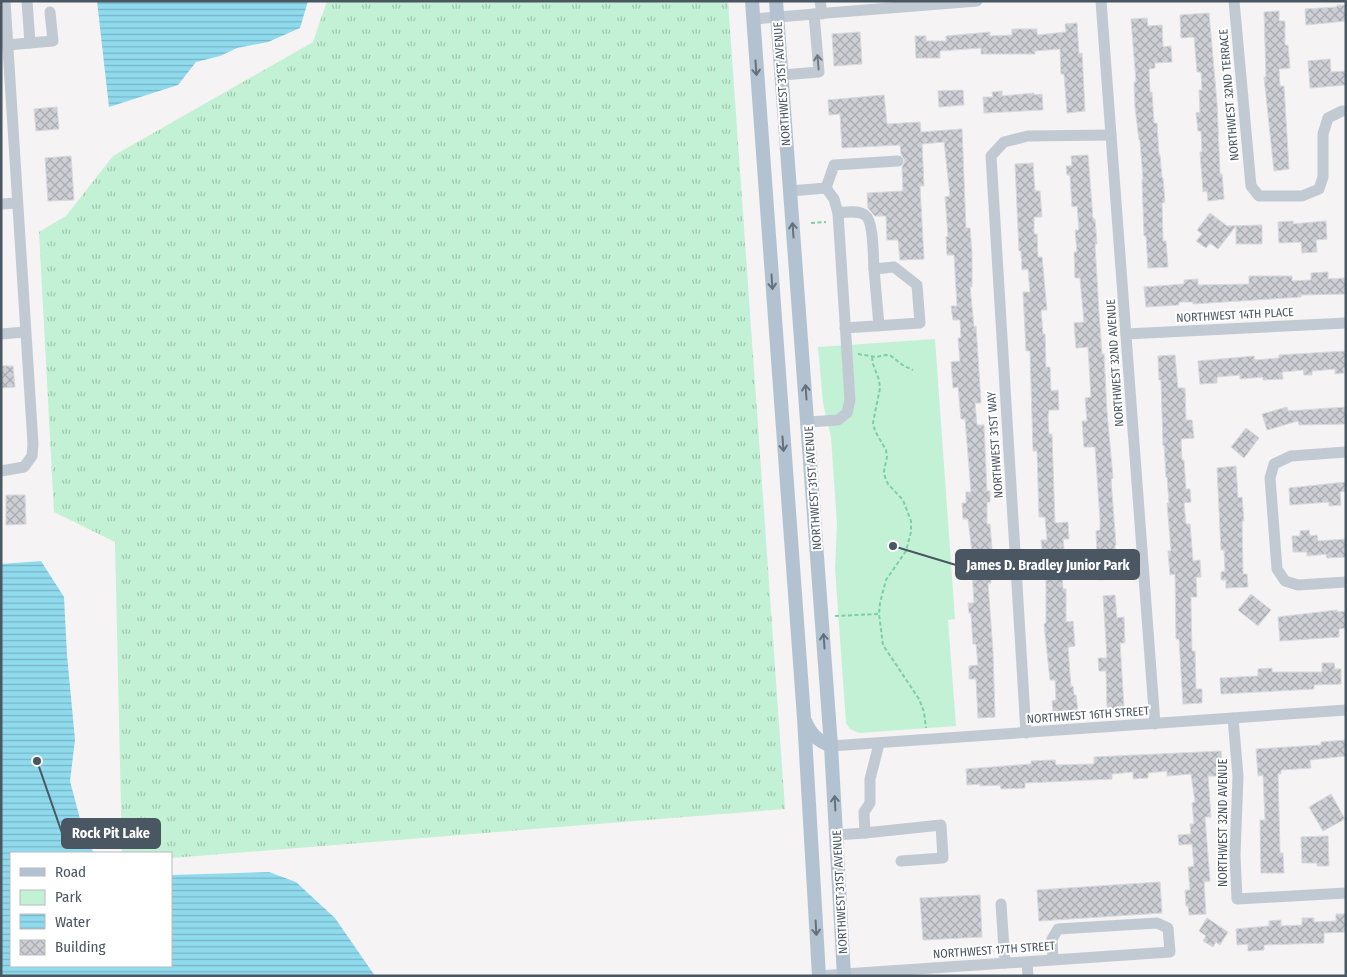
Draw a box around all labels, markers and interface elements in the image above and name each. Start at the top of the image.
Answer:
street label: NORTHWEST 31ST AVENUE [771,21,793,146]
street label: NORTHWEST 32ND TERRACE [1216,28,1242,162]
one-way arrow [814,54,823,70]
one-way arrow [752,59,761,75]
one-way arrow [789,222,798,238]
one-way arrow [767,274,776,290]
street label: NORTHWEST 32ND AVENUE [1104,298,1126,427]
street label: NORTHWEST 14TH PLACE [1176,305,1294,325]
one-way arrow [801,384,810,400]
street label: NORTHWEST 31ST WAY [984,391,1006,499]
street label: NORTHWEST 31ST AVENUE [802,425,824,550]
one-way arrow [779,436,788,452]
callout: James D. Bradley Junior Park [956,550,1139,579]
text: James D. Bradley Junior Park [965,557,1131,574]
one-way arrow [819,634,828,650]
street label: NORTHWEST 16TH STREET [1026,704,1150,726]
street label: NORTHWEST 32ND AVENUE [1216,759,1230,887]
one-way arrow [830,796,839,812]
callout: Rock Pit Lake [62,819,160,848]
text: Rock Pit Lake [72,825,150,842]
street label: NORTHWEST 31ST AVENUE [830,829,850,954]
legend [10,852,172,967]
text: Road [55,863,86,881]
text: Park [55,888,82,906]
text: Water [55,913,91,931]
one-way arrow [812,920,821,936]
text: Building [55,938,106,956]
street label: NORTHWEST 17TH STREET [933,939,1056,961]

